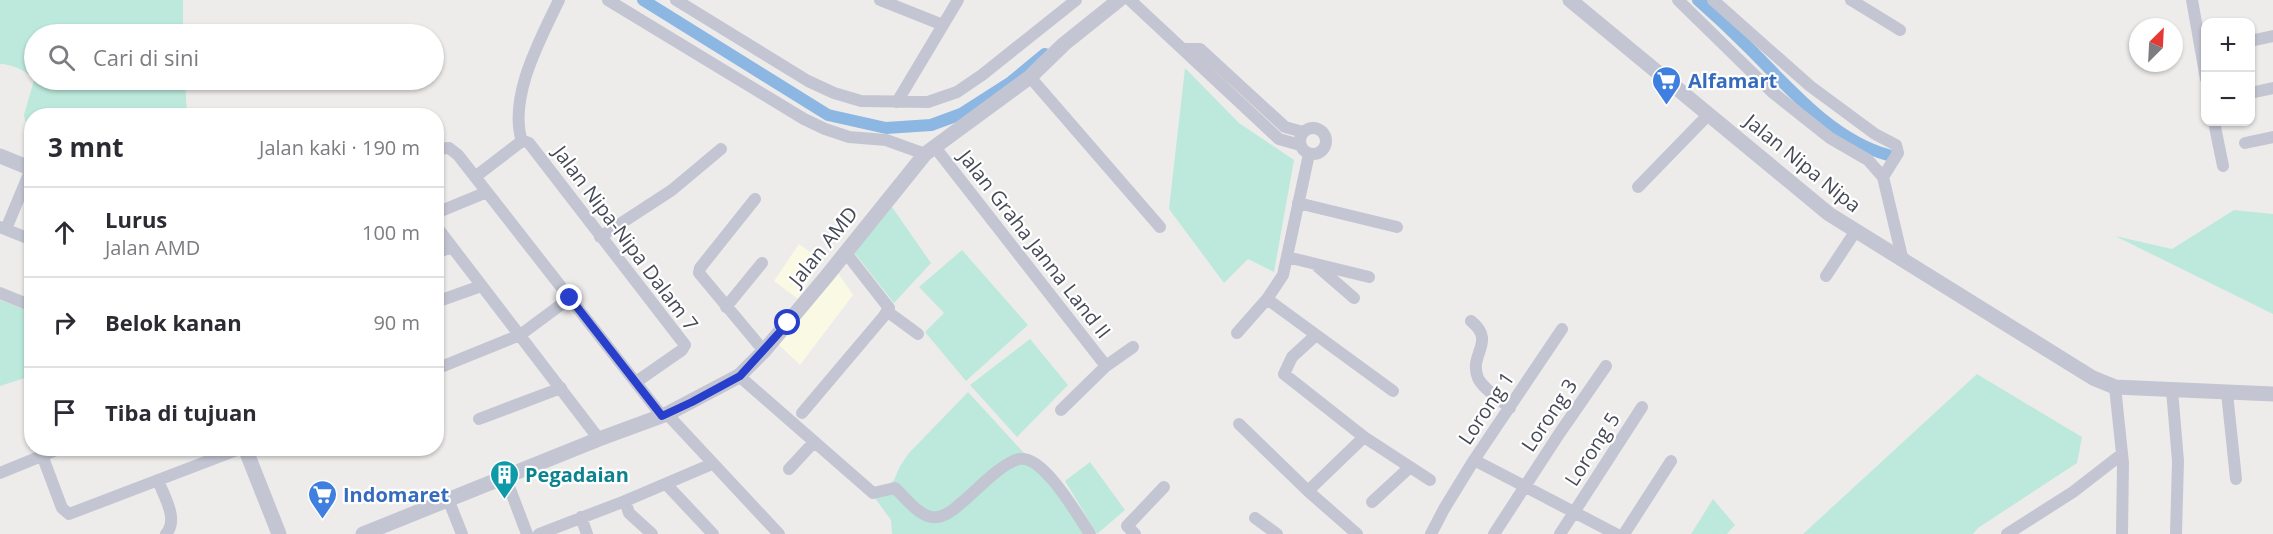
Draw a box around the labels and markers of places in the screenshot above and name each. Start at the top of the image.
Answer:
supermarket icon: Alfamart [1651,64,1683,106]
place label: Alfamart [1688,67,1778,94]
building icon: Pegadaian [488,458,520,500]
place label: Pegadaian [525,461,629,488]
supermarket icon: Indomaret [306,478,338,520]
place label: Indomaret [343,481,449,508]

